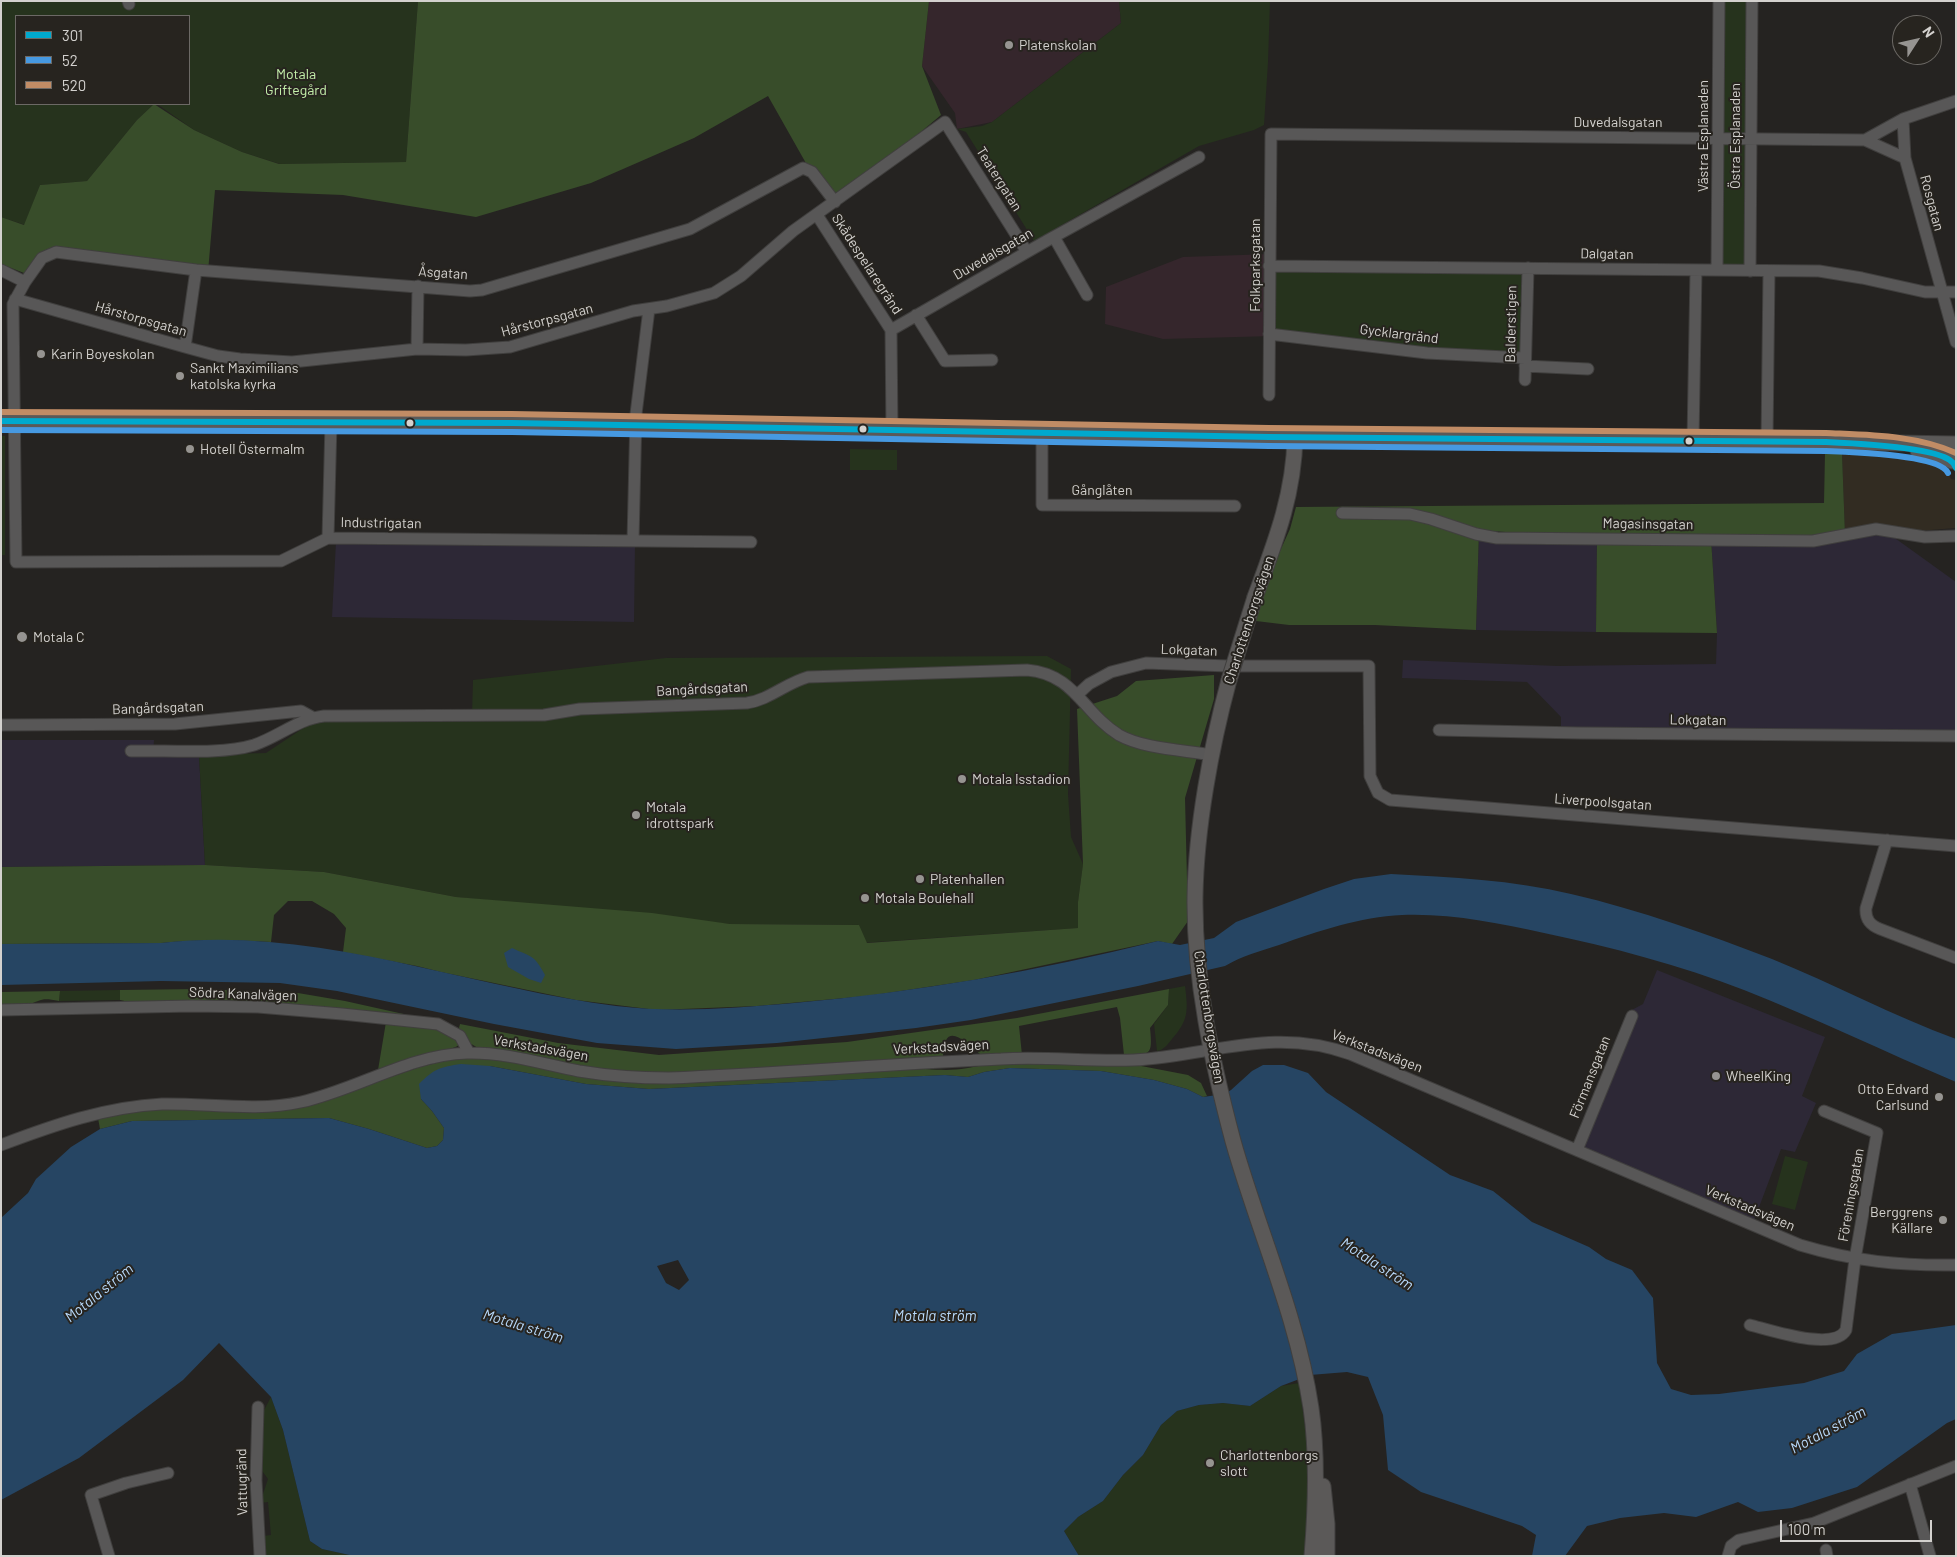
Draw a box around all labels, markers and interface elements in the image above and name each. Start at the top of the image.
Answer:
legend [15,15,190,105]
north arrow [1892,15,1942,65]
text: N [1919,23,1939,40]
text: 301 [62,26,83,44]
place label: Platenskolan [1019,37,1097,53]
marker: Platenskolan [1003,39,1015,51]
text: 52 [62,51,78,69]
park label: Motala Griftegård [265,66,327,98]
text: 520 [62,76,86,94]
street label: Västra Esplanaden [1695,80,1711,192]
street label: Östra Esplanaden [1727,83,1743,189]
street label: Duvedalsgatan [1574,114,1662,130]
street label: Teatergatan [972,144,1026,214]
street label: Rosgatan [1916,173,1948,233]
street label: Skådespelaregränd [828,211,906,317]
street label: Folkparksgatan [1247,218,1263,312]
street label: Duvedalsgatan [950,224,1036,284]
street label: Dalgatan [1580,245,1634,263]
street label: Åsgatan [418,263,468,283]
street label: Balderstigen [1502,285,1520,363]
street label: Hårstorpsgatan [93,298,189,340]
street label: Hårstorpsgatan [499,300,595,340]
street label: Gycklargränd [1359,321,1439,347]
place label: Karin Boyeskolan [51,346,154,362]
marker: Karin Boyeskolan [35,348,47,360]
place label: Sankt Maximilians katolska kyrka [190,360,299,392]
marker: Sankt Maximilians katolska kyrka [174,370,186,382]
unlabelled marker [405,418,415,428]
unlabelled marker [858,424,868,434]
unlabelled marker [1684,436,1694,446]
place label: Hotell Östermalm [200,441,305,457]
marker: Hotell Östermalm [184,443,196,455]
street label: Gånglåten [1072,482,1132,498]
street label: Industrigatan [340,514,422,532]
street label: Magasinsgatan [1602,515,1694,533]
street label: Charlottenborgsvägen [1220,554,1278,686]
place label: Motala C [33,629,84,645]
marker: Motala C [15,630,29,644]
street label: Lokgatan [1160,641,1218,659]
street label: Bangårdsgatan [656,678,748,700]
street label: Bangårdsgatan [112,698,204,718]
street label: Lokgatan [1669,711,1727,729]
place label: Motala Isstadion [972,771,1070,787]
marker: Motala Isstadion [956,773,968,785]
street label: Liverpoolsgatan [1554,790,1652,814]
place label: Motala idrottspark [646,799,714,832]
marker: Motala idrottspark [630,809,642,821]
place label: Platenhallen [930,871,1005,887]
marker: Platenhallen [914,873,926,885]
place label: Motala Boulehall [875,890,974,906]
marker: Motala Boulehall [859,892,871,904]
street label: Charlottenborgsvägen [1190,950,1228,1084]
street label: Södra Kanalvägen [189,984,297,1004]
street label: Verkstadsvägen [1329,1026,1425,1076]
street label: Verkstadsvägen [492,1031,590,1065]
street label: Förmansgatan [1566,1033,1614,1121]
street label: Verkstadsvägen [893,1036,989,1058]
place label: WheelKing [1726,1068,1791,1084]
marker: WheelKing [1710,1070,1722,1082]
place label: Otto Edvard Carlsund [1857,1081,1929,1114]
marker: Otto Edvard Carlsund [1933,1091,1945,1103]
street label: Föreningsgatan [1835,1147,1867,1243]
street label: Verkstadsvägen [1702,1181,1798,1235]
place label: Berggrens Källare [1870,1204,1933,1236]
marker: Berggrens Källare [1937,1214,1949,1226]
water label: Motala ström [1337,1234,1417,1294]
water label: Motala ström [61,1260,137,1326]
water label: Motala ström [481,1305,565,1347]
water label: Motala ström [894,1307,976,1325]
water label: Motala ström [1787,1403,1869,1457]
place label: Charlottenborgs slott [1220,1447,1318,1480]
street label: Vattugränd [233,1448,251,1516]
marker: Charlottenborgs slott [1204,1457,1216,1469]
scale bar [1782,1510,1934,1542]
text: 100 m [1788,1520,1826,1538]

